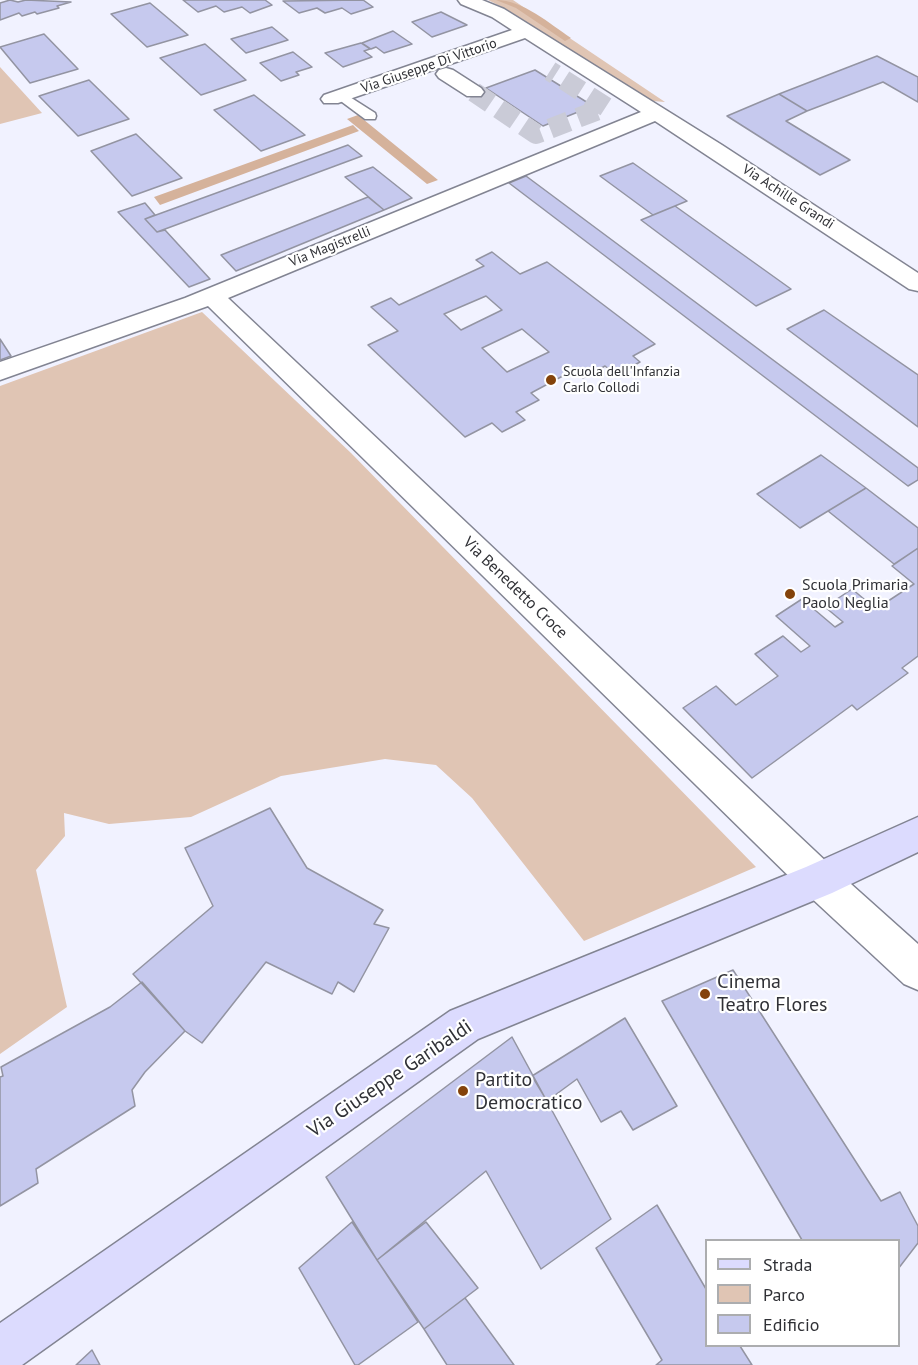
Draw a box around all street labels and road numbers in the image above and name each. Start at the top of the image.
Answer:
street label: Via Giuseppe Di Vittorio [359,35,499,97]
street label: Via Achille Grandi [739,161,837,233]
street label: Via Magistrelli [287,223,373,271]
street label: Via Benedetto Croce [459,533,571,643]
street label: Via Giuseppe Garibaldi [303,1015,477,1143]

